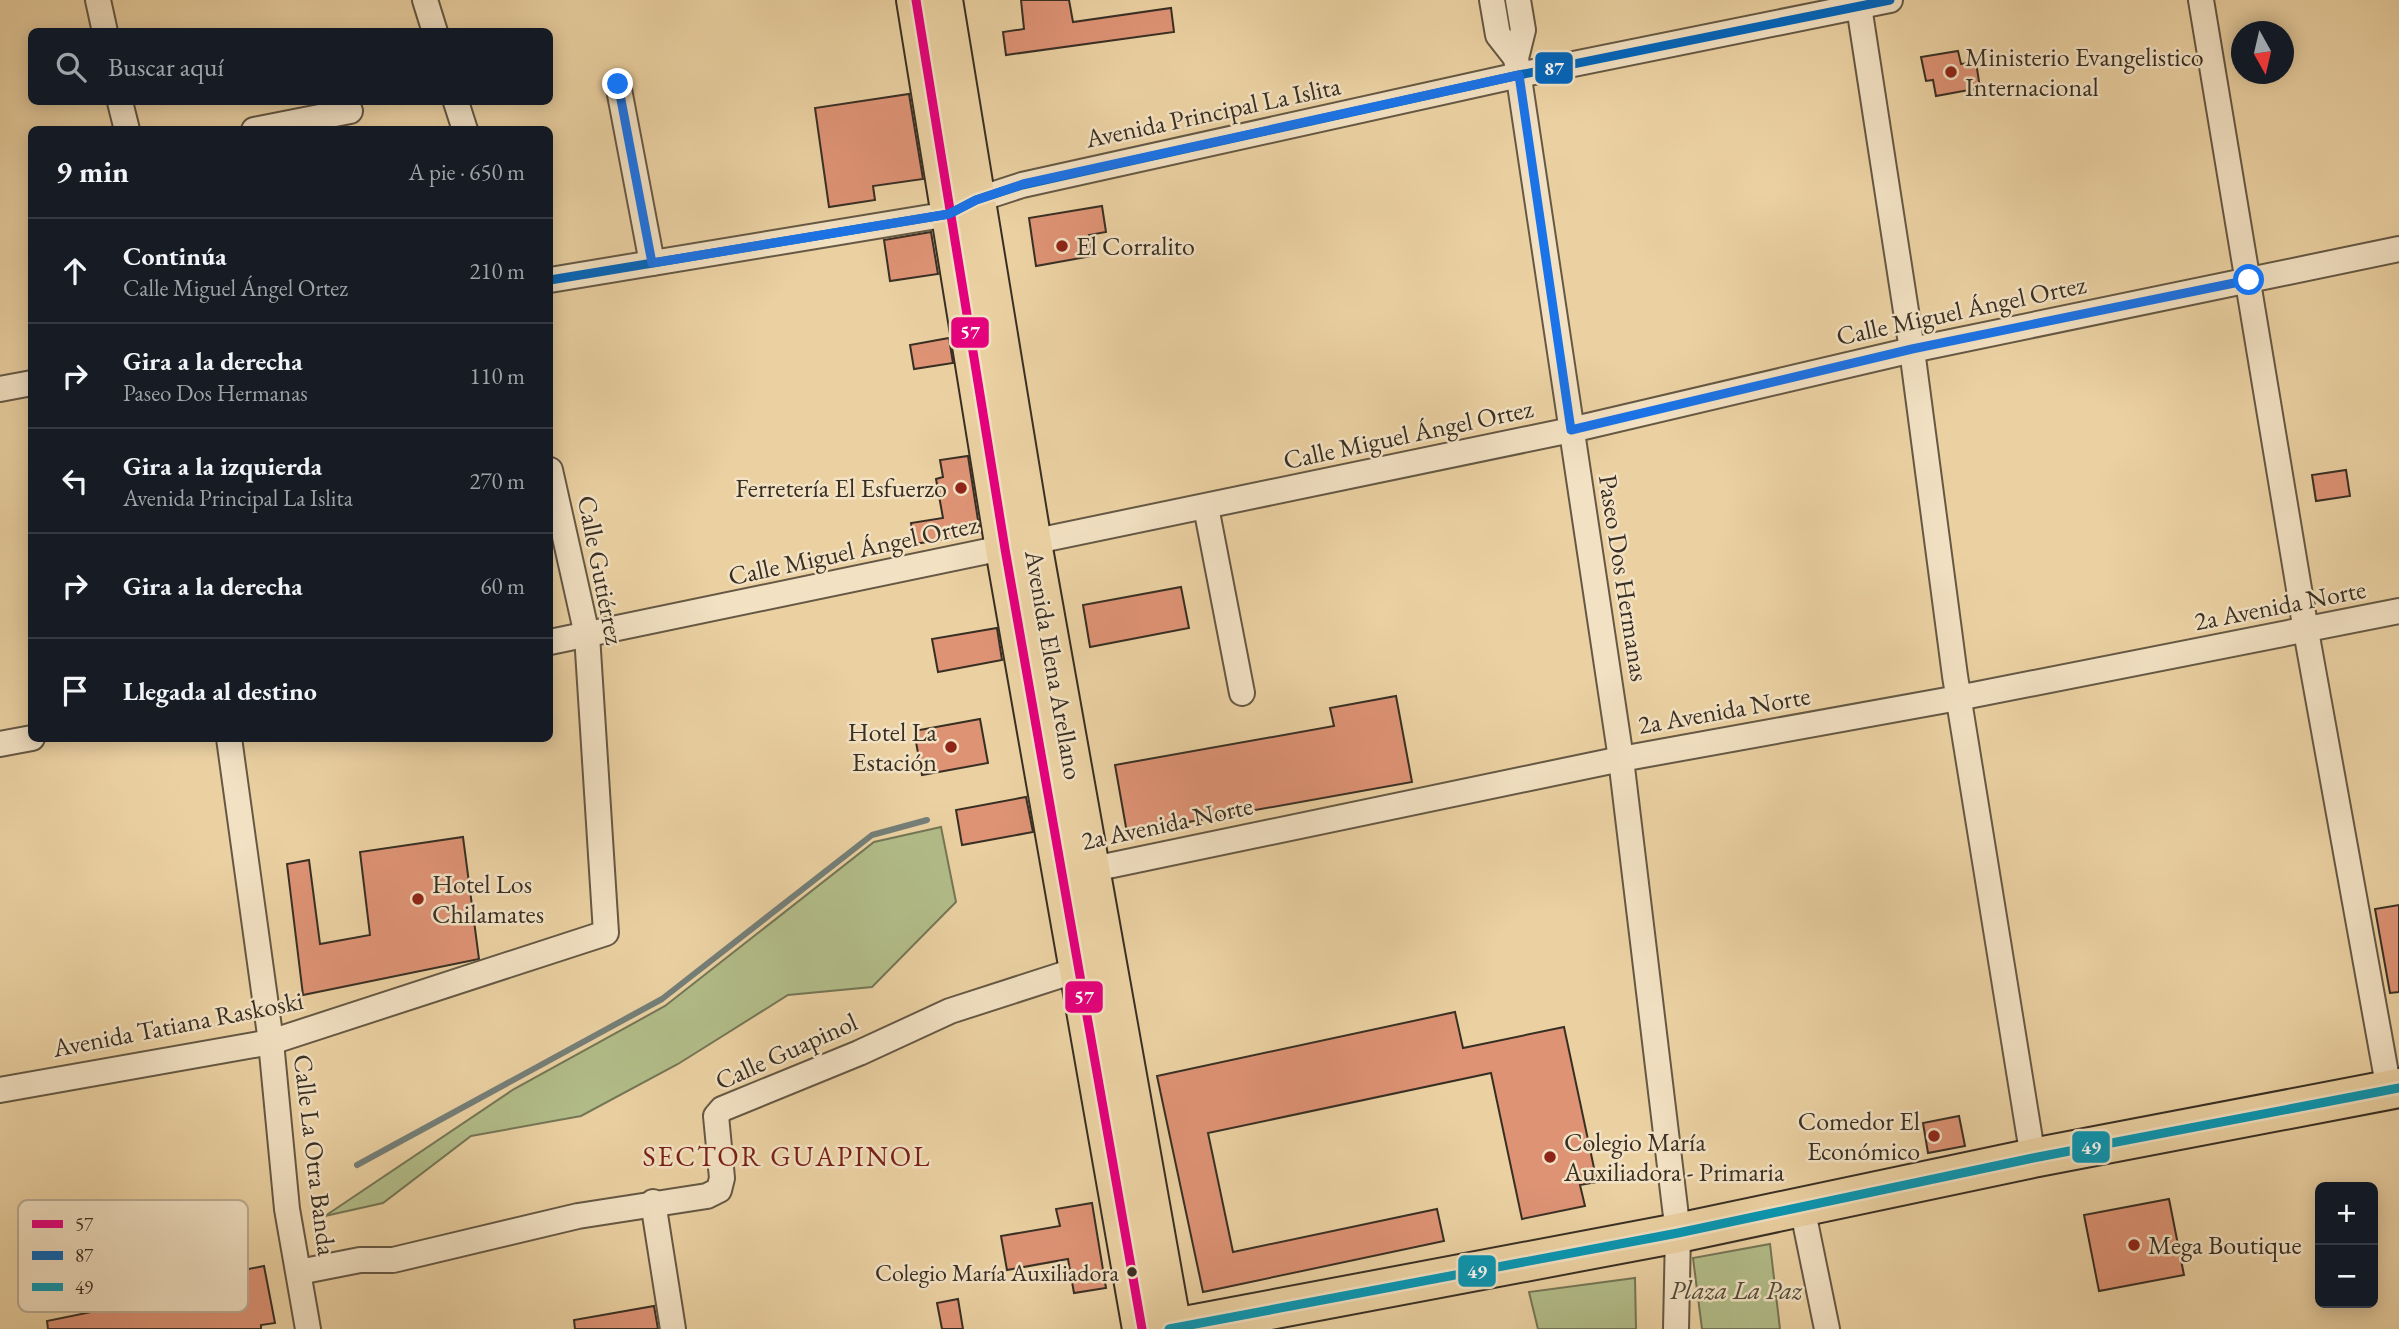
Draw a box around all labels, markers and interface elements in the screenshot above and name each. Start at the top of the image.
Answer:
north arrow [2231,21,2294,84]
search box [28,28,553,105]
place label: Ministerio Evangelistico Internacional [1965,40,2204,104]
icon: search [52,48,90,86]
text: Buscar aquí [108,50,224,84]
line badge: 87 [1534,51,1574,85]
text: 87 [1544,56,1565,81]
marker: Ministerio Evangelistico Internacional [1943,64,1959,80]
route end [602,68,633,99]
street label: Avenida Principal La Islita [1081,68,1344,156]
text: 9 min [56,152,129,191]
text: A pie · 650 m [409,157,525,187]
place label: El Corralito [1076,229,1195,263]
marker: El Corralito [1054,238,1070,254]
text: Continúa [123,239,227,273]
icon: ahead [56,252,94,290]
text: 210 m [469,256,525,286]
route start [2233,264,2264,295]
street label: Calle Miguel Ángel Ortez [1833,267,2089,353]
text: Calle Miguel Ángel Ortez [123,273,348,303]
line badge: 57 [950,316,990,349]
text: 57 [960,320,981,345]
text: Gira a la derecha [123,344,303,378]
icon: right [56,357,94,395]
text: 110 m [469,361,525,391]
text: Paseo Dos Hermanas [123,378,308,408]
street label: Calle Miguel Ángel Ortez [1280,391,1536,477]
text: Gira a la izquierda [123,449,322,483]
icon: left [56,462,94,500]
text: 270 m [469,466,525,496]
place label: Ferretería El Esfuerzo [735,471,947,505]
street label: Paseo Dos Hermanas [1591,472,1657,684]
marker: Ferretería El Esfuerzo [953,480,969,496]
text: Avenida Principal La Islita [123,483,353,513]
street label: Calle Gutiérrez [570,492,632,648]
street label: Calle Miguel Ángel Ortez [725,507,981,593]
street label: Avenida Elena Arellano [1017,547,1091,782]
icon: right [56,567,94,605]
text: Gira a la derecha [123,569,303,603]
text: 60 m [480,571,525,601]
street label: 2a Avenida Norte [2191,572,2369,638]
icon: arrive [56,672,94,710]
text: Llegada al destino [123,674,317,708]
street label: 2a Avenida Norte [1635,678,1813,742]
place label: Hotel La Estación [848,715,938,779]
marker: Hotel La Estación [943,739,959,755]
street label: 2a Avenida Norte [1078,788,1256,858]
place label: Hotel Los Chilamates [432,867,544,931]
marker: Hotel Los Chilamates [410,891,426,907]
line badge: 57 [1064,980,1104,1014]
street label: Avenida Tatiana Raskoski [49,983,306,1065]
text: 57 [1074,985,1095,1010]
street label: Calle Guapinol [710,1005,862,1097]
street label: Calle La Otra Banda [286,1052,344,1258]
place label: Comedor El Económico [1798,1104,1920,1168]
place label: Colegio María Auxiliadora - Primaria [1563,1125,1785,1189]
marker: Comedor El Económico [1926,1128,1942,1144]
line badge: 49 [2071,1130,2111,1164]
text: 49 [2081,1135,2101,1160]
district label: SECTOR GUAPINOL [642,1138,932,1174]
marker: Colegio María Auxiliadora - Primaria [1542,1149,1558,1165]
map controls [2315,1182,2378,1308]
button: + [2315,1182,2378,1245]
legend [18,1200,248,1312]
text: 57 [75,1212,94,1237]
place label: Mega Boutique [2148,1228,2302,1262]
marker: Mega Boutique [2126,1237,2142,1253]
text: 87 [75,1243,94,1268]
button: − [2315,1245,2378,1308]
line badge: 49 [1457,1254,1497,1288]
place label: Colegio María Auxiliadora [875,1257,1119,1288]
text: 49 [1467,1259,1487,1284]
marker: Colegio María Auxiliadora [1125,1265,1139,1279]
park label: Plaza La Paz [1670,1273,1803,1307]
text: 49 [75,1275,93,1300]

